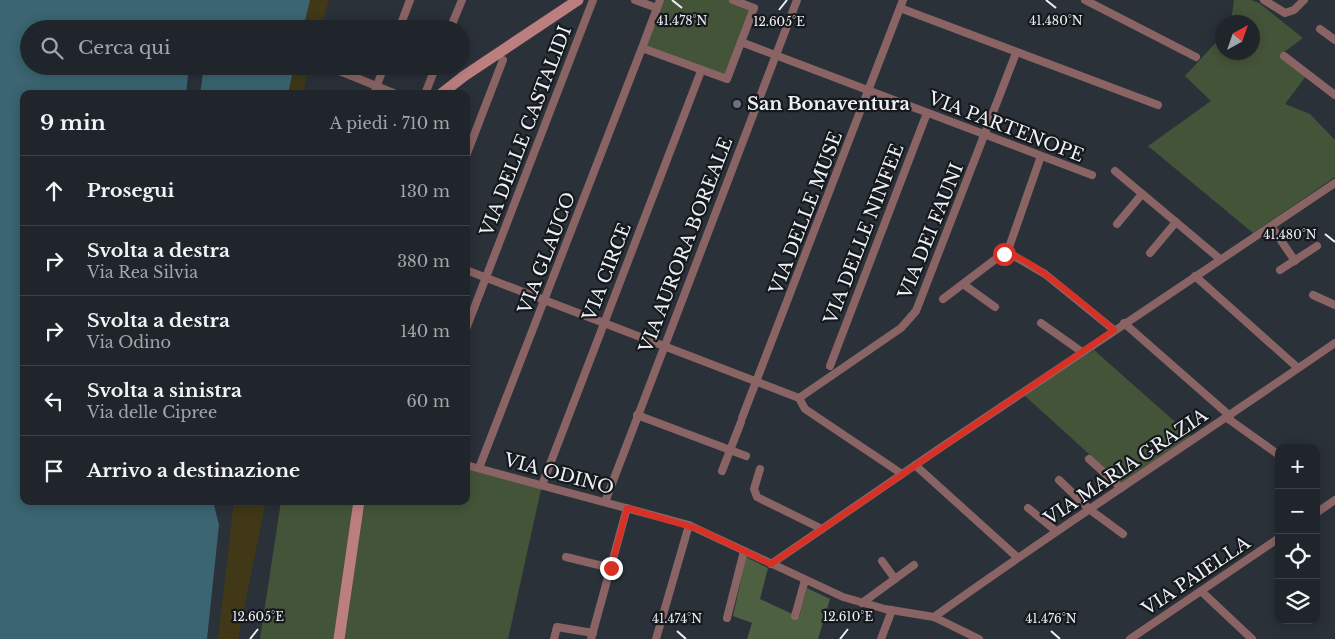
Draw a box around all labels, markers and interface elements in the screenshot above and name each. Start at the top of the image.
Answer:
text: 41.478°N [657,13,708,28]
text: 41.480°N [1029,13,1083,28]
text: 12.605°E [753,14,805,29]
north arrow [1215,15,1260,60]
search box [20,20,470,75]
street label: VIA DELLE CASTALIDI [475,23,576,240]
icon: search [38,34,66,62]
text: Cerca qui [78,36,171,59]
street label: VIA PARTENOPE [924,87,1087,167]
place label: San Bonaventura [747,93,910,115]
marker: San Bonaventura [731,98,743,110]
text: 9 min [40,110,106,136]
text: A piedi · 710 m [330,113,450,133]
street label: VIA DELLE MUSE [764,128,847,299]
street label: VIA AURORA BOREALE [634,134,737,357]
street label: VIA DELLE NINFEE [819,141,909,328]
street label: VIA DEI FAUNI [893,160,968,303]
icon: ahead [40,177,68,205]
text: Prosegui [87,179,174,202]
text: 130 m [400,181,450,201]
street label: VIA GLAUCO [513,189,580,318]
street label: VIA CIRCE [578,220,636,325]
text: 41.480°N [1263,227,1317,242]
text: Svolta a destra [87,239,230,262]
route start [993,243,1016,266]
icon: right [40,247,68,275]
text: 380 m [397,251,450,271]
text: Via Rea Silvia [87,262,198,282]
text: Svolta a destra [87,309,230,332]
icon: right [40,317,68,345]
text: 140 m [400,321,450,341]
text: Via Odino [87,332,171,352]
text: Svolta a sinistra [87,379,242,402]
icon: left [40,387,68,415]
text: 60 m [407,391,450,411]
text: Via delle Cipree [87,402,217,422]
street label: VIA MARIA GRAZIA [1039,403,1213,530]
map controls [1275,444,1320,624]
button: + [1275,444,1320,489]
street label: VIA ODINO [501,449,616,499]
icon: arrive [40,457,68,485]
text: Arrivo a destinazione [87,459,300,482]
button: − [1275,489,1320,534]
street label: VIA PAIELLA [1137,531,1255,621]
button: locate [1275,534,1320,579]
route end [600,557,623,580]
button: layers [1275,579,1320,624]
text: 12.605°E [232,609,284,624]
text: 12.610°E [823,609,873,624]
text: 41.474°N [652,611,702,626]
text: 41.476°N [1025,611,1077,626]

